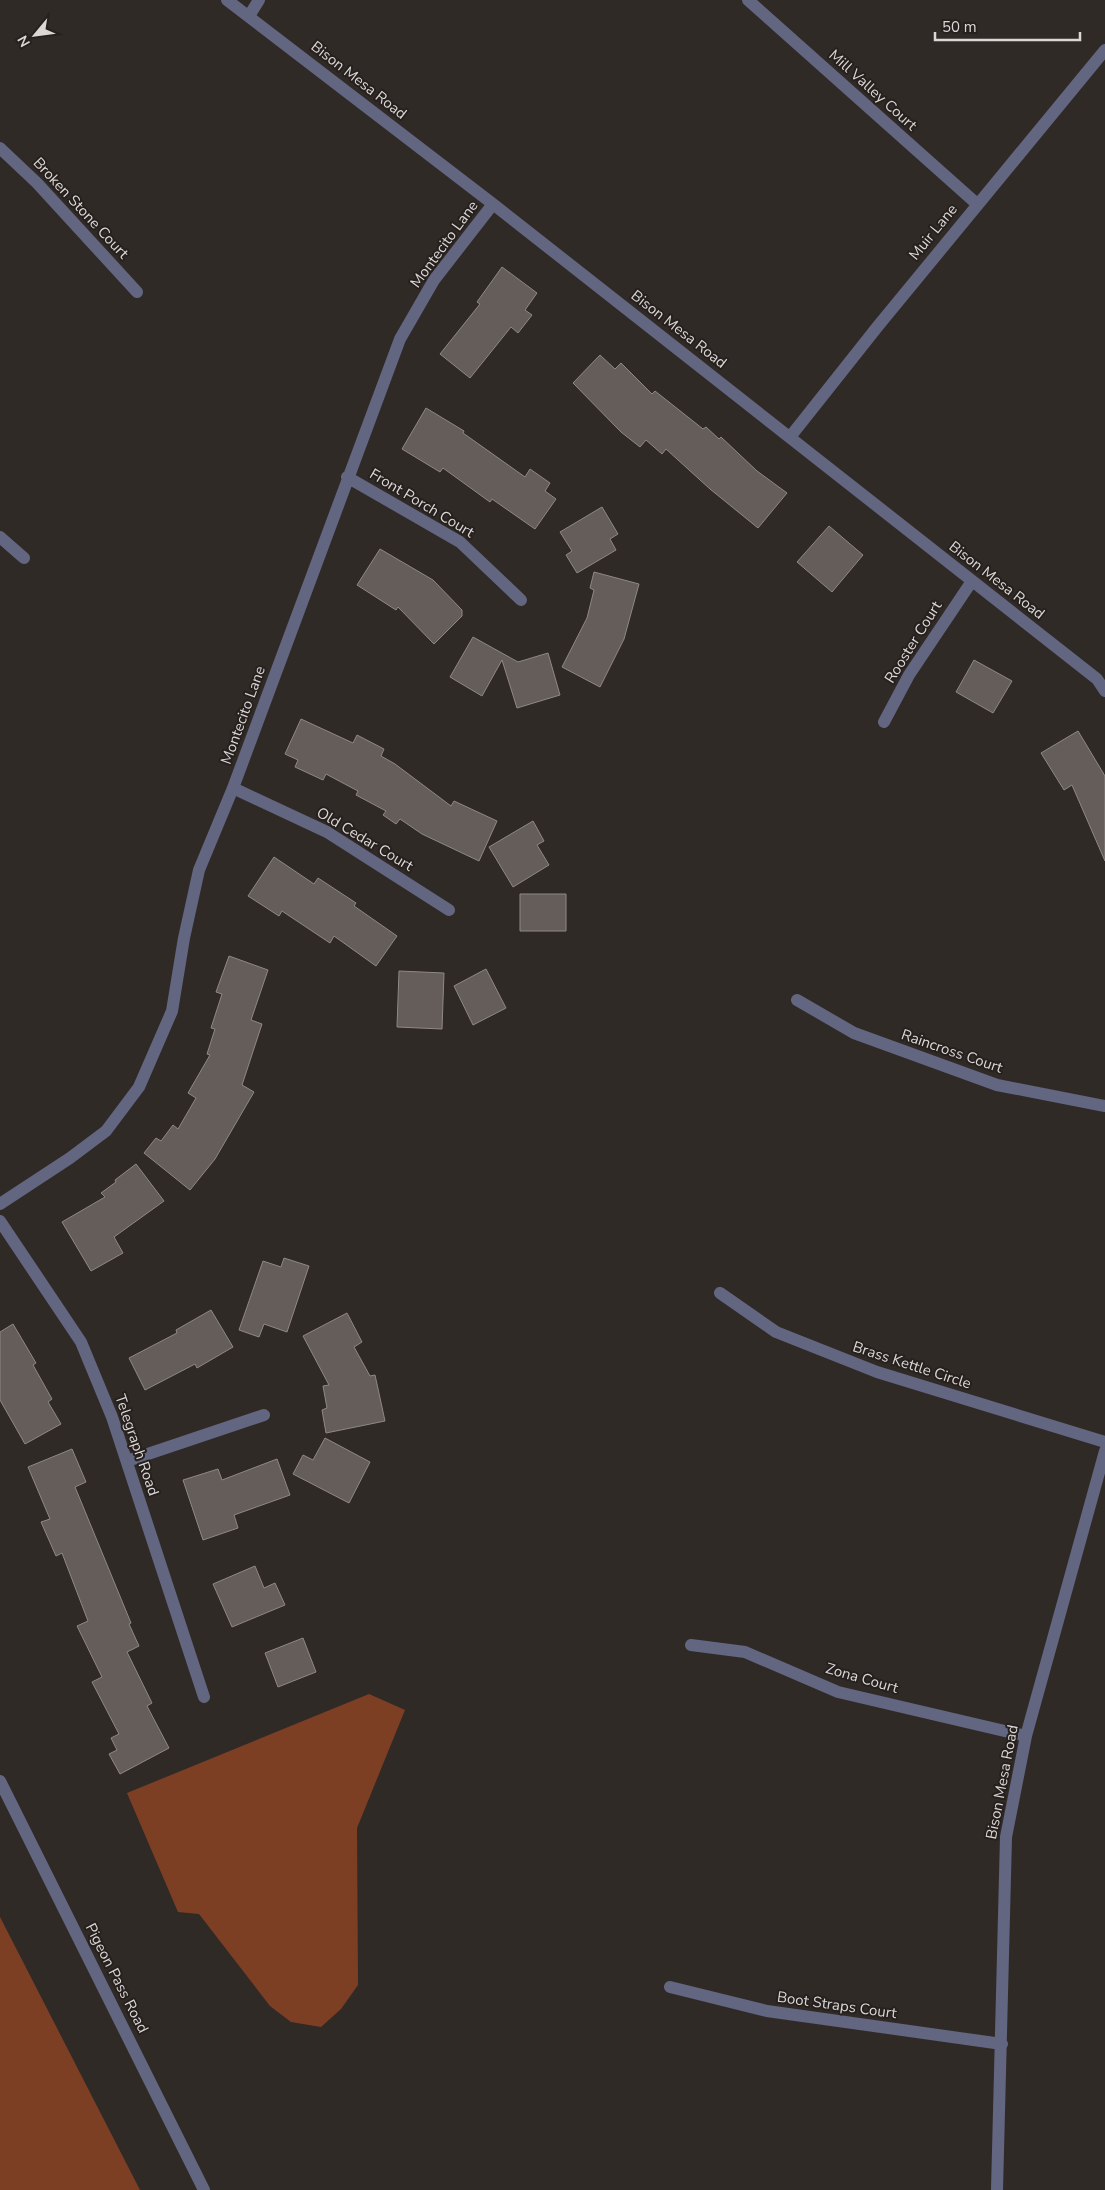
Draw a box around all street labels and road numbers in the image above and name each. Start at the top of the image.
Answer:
street label: Bison Mesa Road [307,36,411,124]
street label: Mill Valley Court [825,45,922,135]
street label: Broken Stone Court [29,153,134,264]
street label: Montecito Lane [406,196,482,292]
street label: Muir Lane [904,200,962,264]
street label: Bison Mesa Road [627,285,731,373]
street label: Front Porch Court [366,464,479,543]
street label: Bison Mesa Road [945,536,1049,624]
street label: Rooster Court [880,596,947,687]
street label: Montecito Lane [216,663,270,767]
street label: Old Cedar Court [313,802,418,876]
street label: Raincross Court [899,1024,1006,1078]
street label: Brass Kettle Circle [850,1336,974,1394]
street label: Telegraph Road [110,1392,164,1498]
street label: Zona Court [823,1658,901,1698]
street label: Bison Mesa Road [981,1723,1023,1841]
street label: Pigeon Pass Road [81,1920,153,2036]
street label: Boot Straps Court [776,1987,899,2023]

